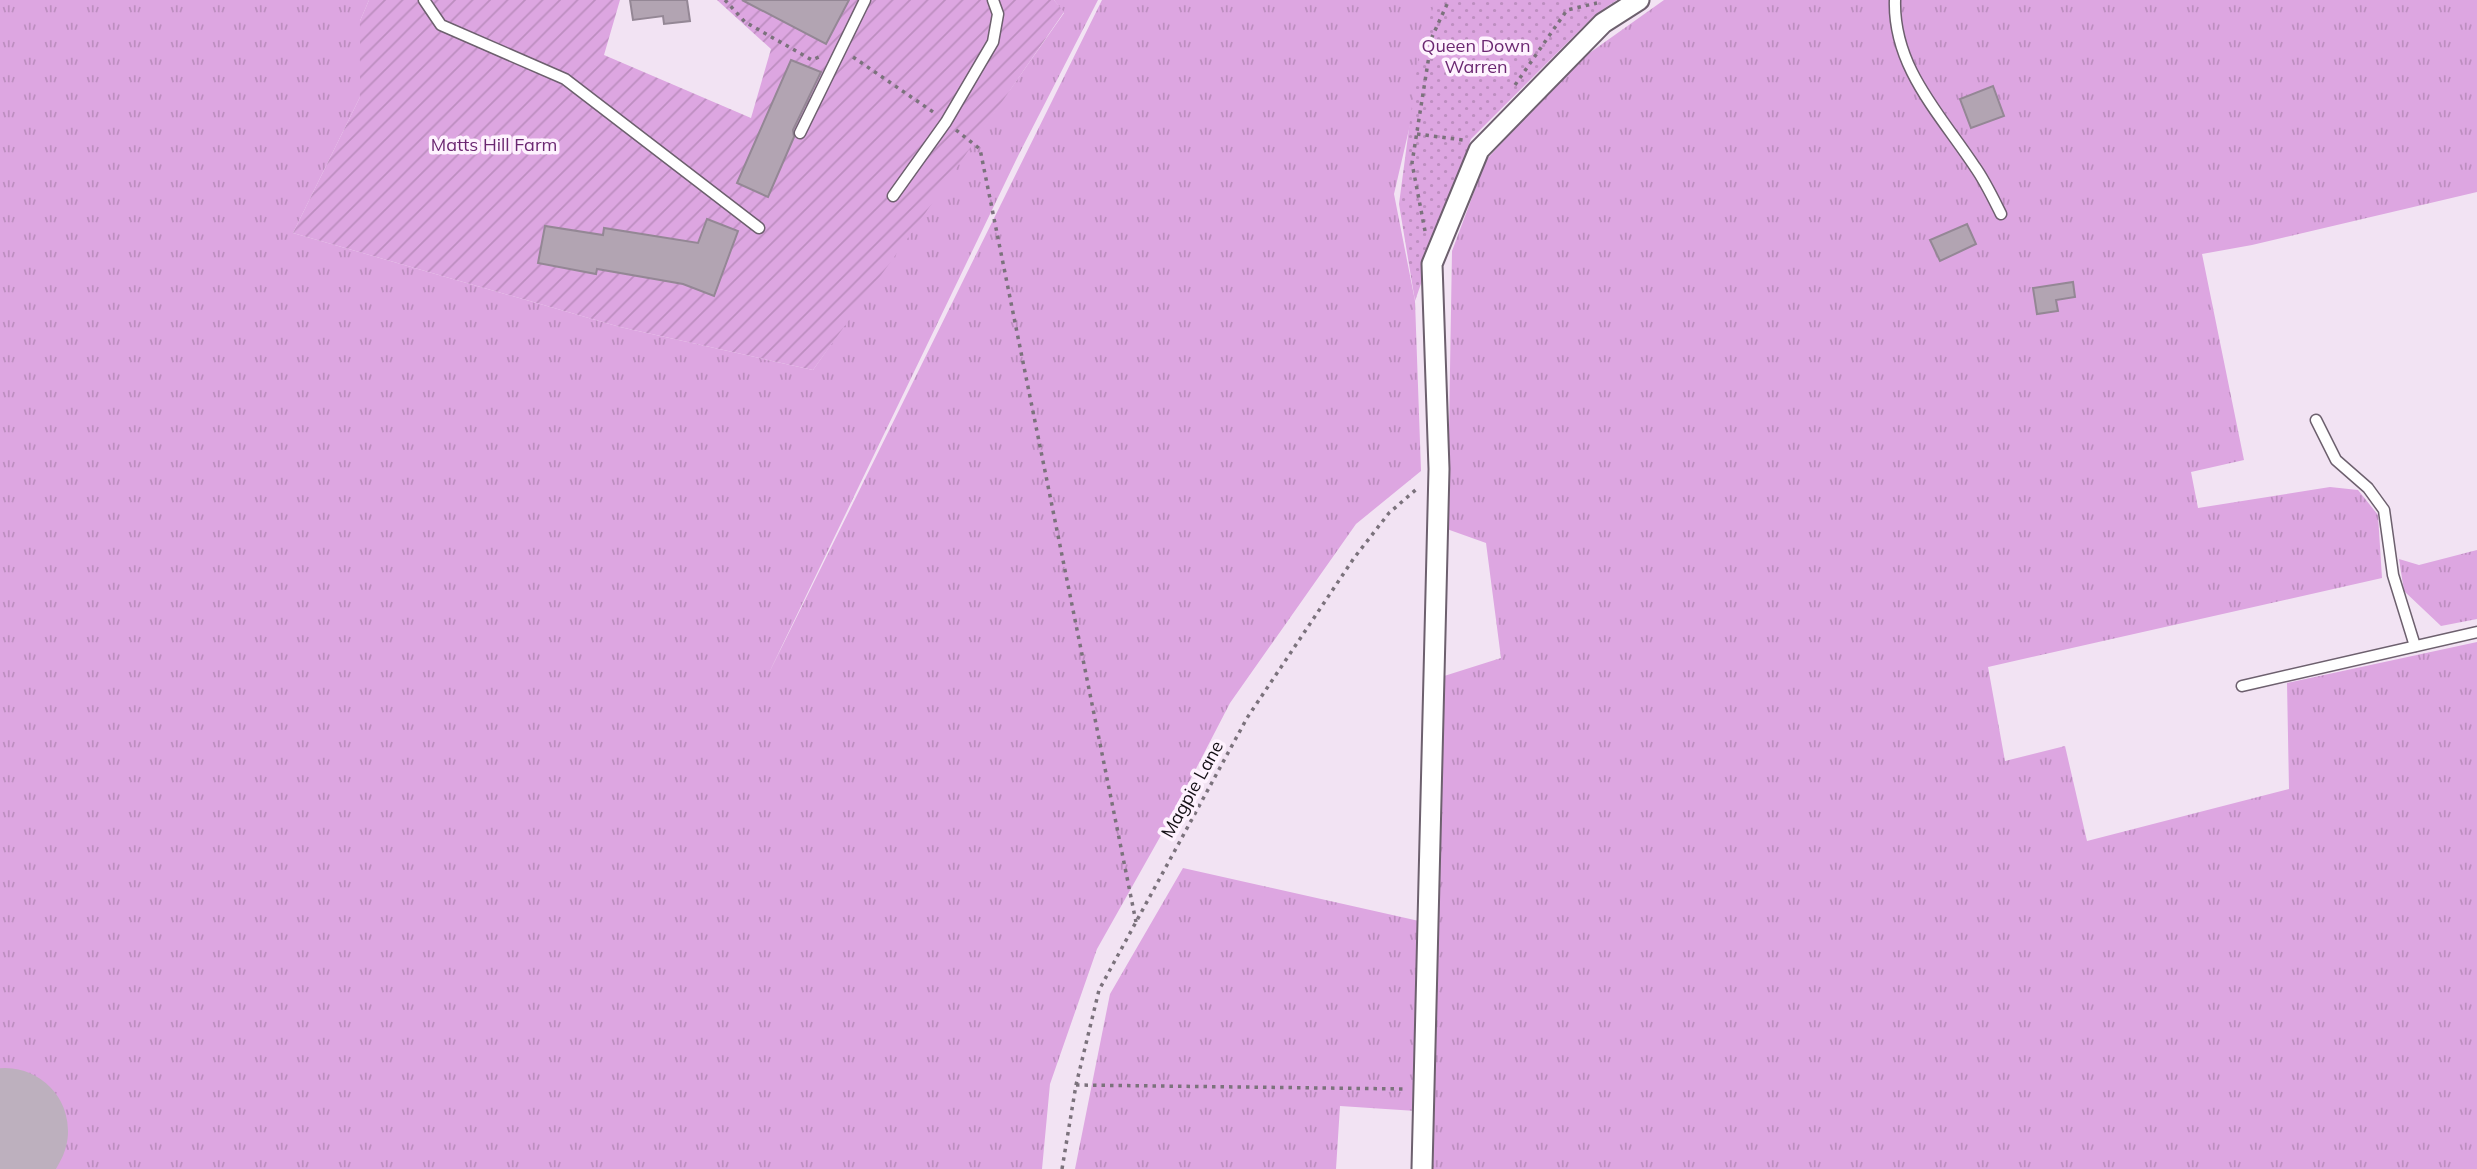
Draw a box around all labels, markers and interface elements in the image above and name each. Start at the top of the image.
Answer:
park label: Queen Down Warren [1422,34,1530,78]
park label: Matts Hill Farm [431,133,557,156]
street label: Magpie Lane [1156,736,1228,842]

